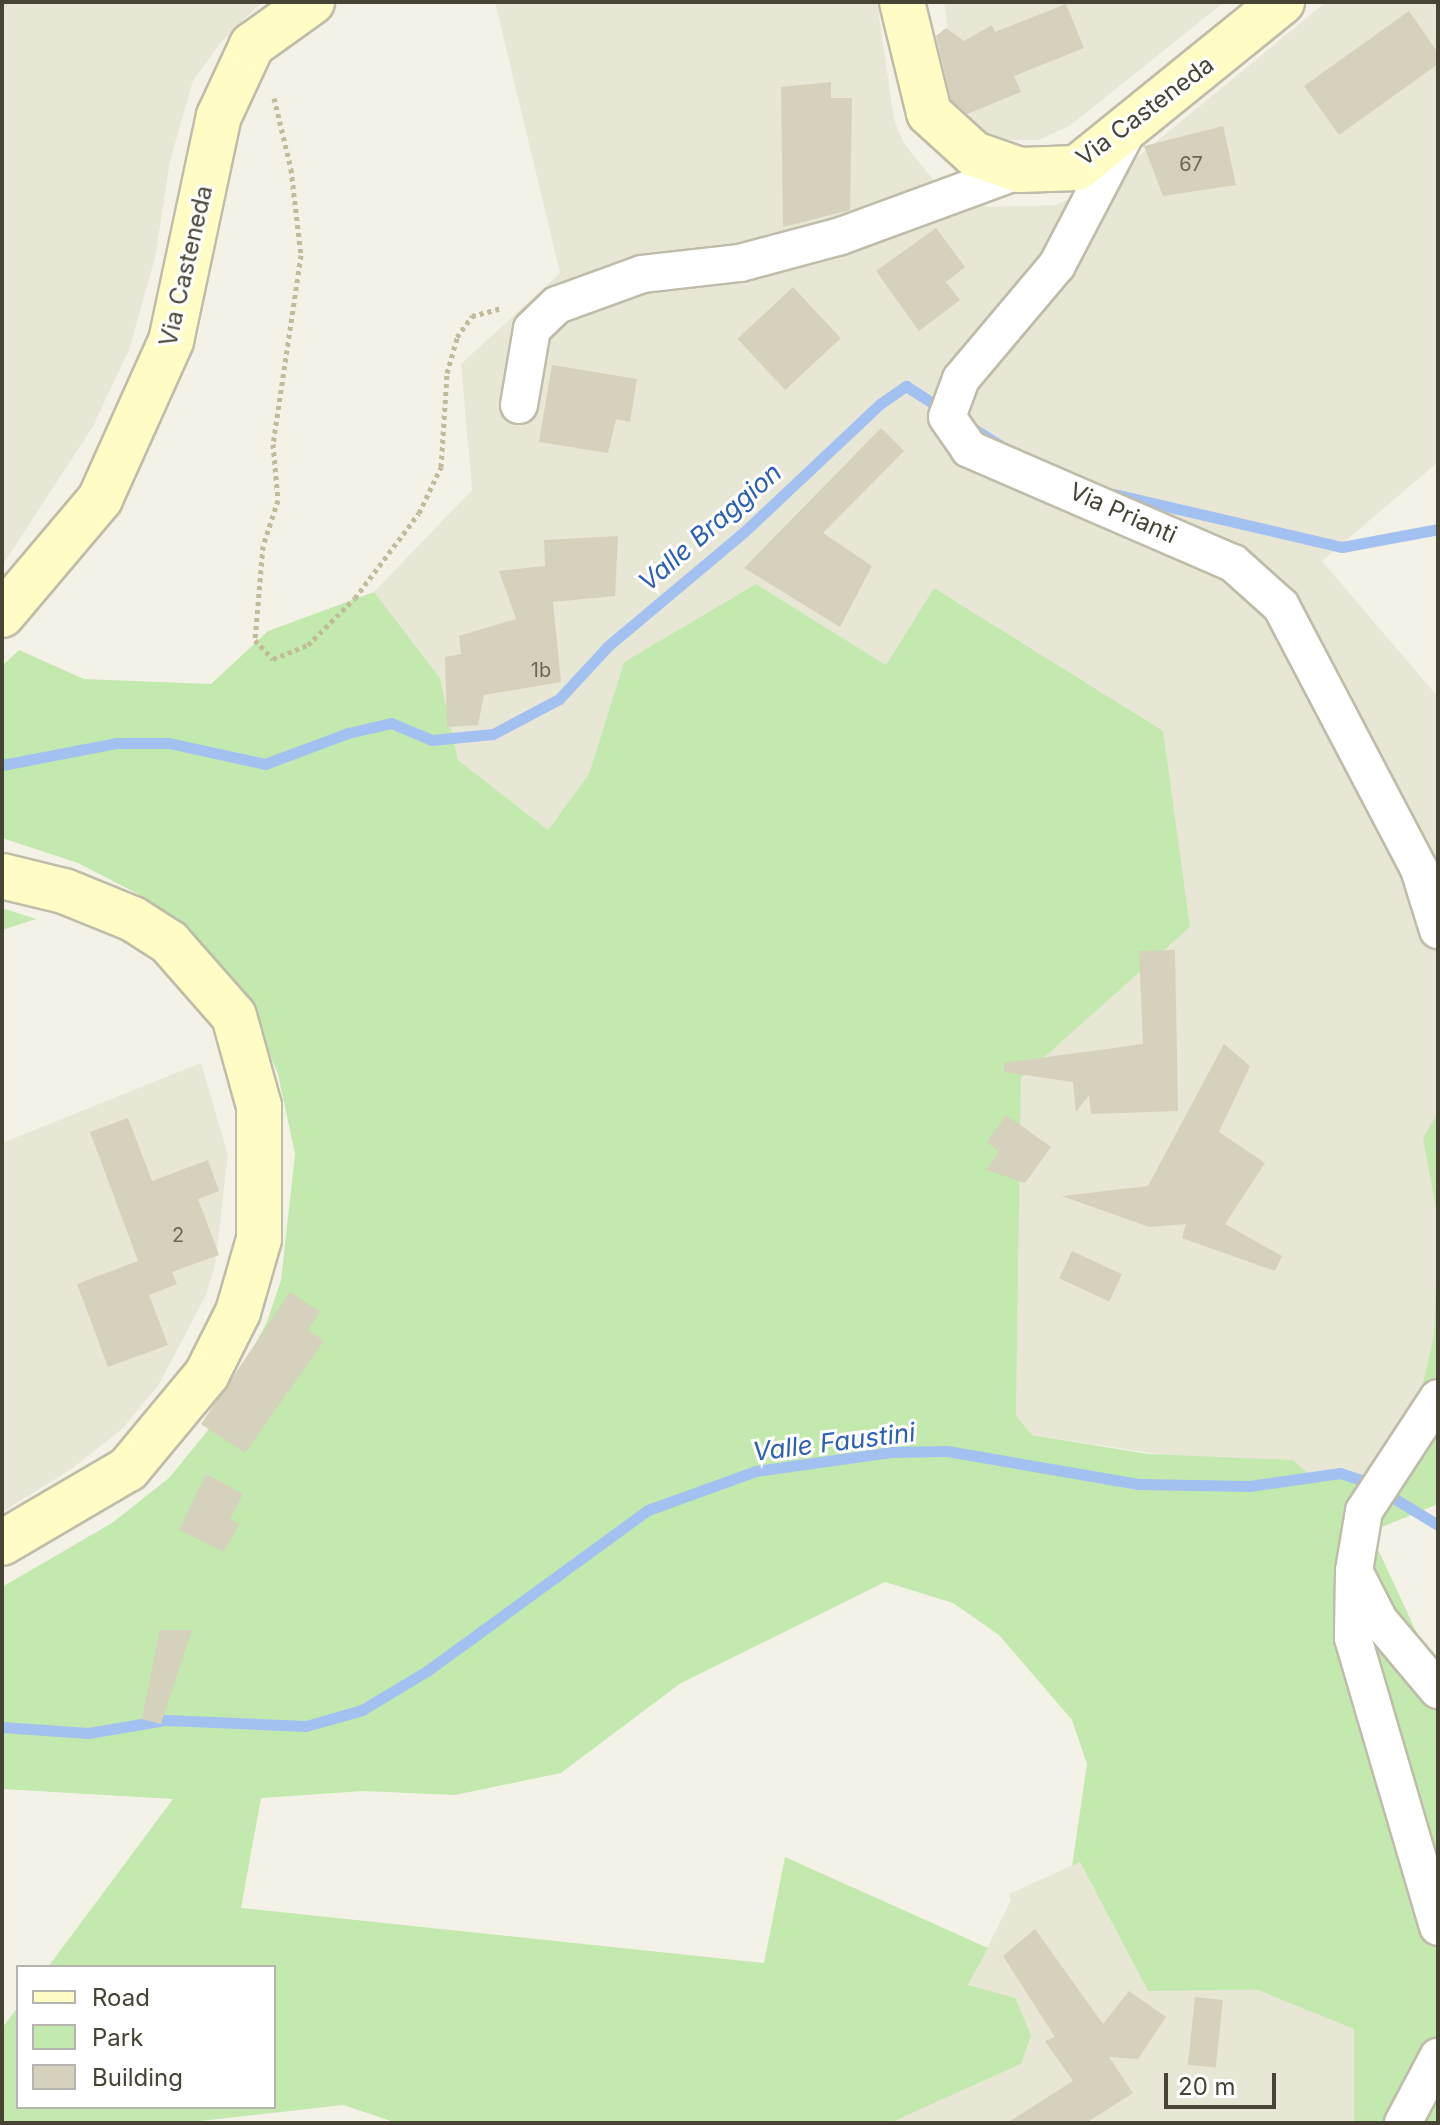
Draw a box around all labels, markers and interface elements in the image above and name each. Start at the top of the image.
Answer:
street label: Via Casteneda [1071,50,1219,172]
house number: 67 [1179,152,1203,176]
street label: Via Casteneda [153,183,219,349]
water label: Valle Braggion [632,457,788,597]
street label: Via Prianti [1065,477,1181,549]
house number: 1b [531,658,551,682]
house number: 2 [172,1223,184,1247]
water label: Valle Faustini [751,1417,917,1467]
legend [16,1965,276,2109]
text: Road [92,1983,150,2012]
text: Park [92,2023,143,2052]
scale bar [1168,2057,1280,2107]
text: Building [92,2063,183,2092]
text: 20 m [1178,2072,1236,2101]

